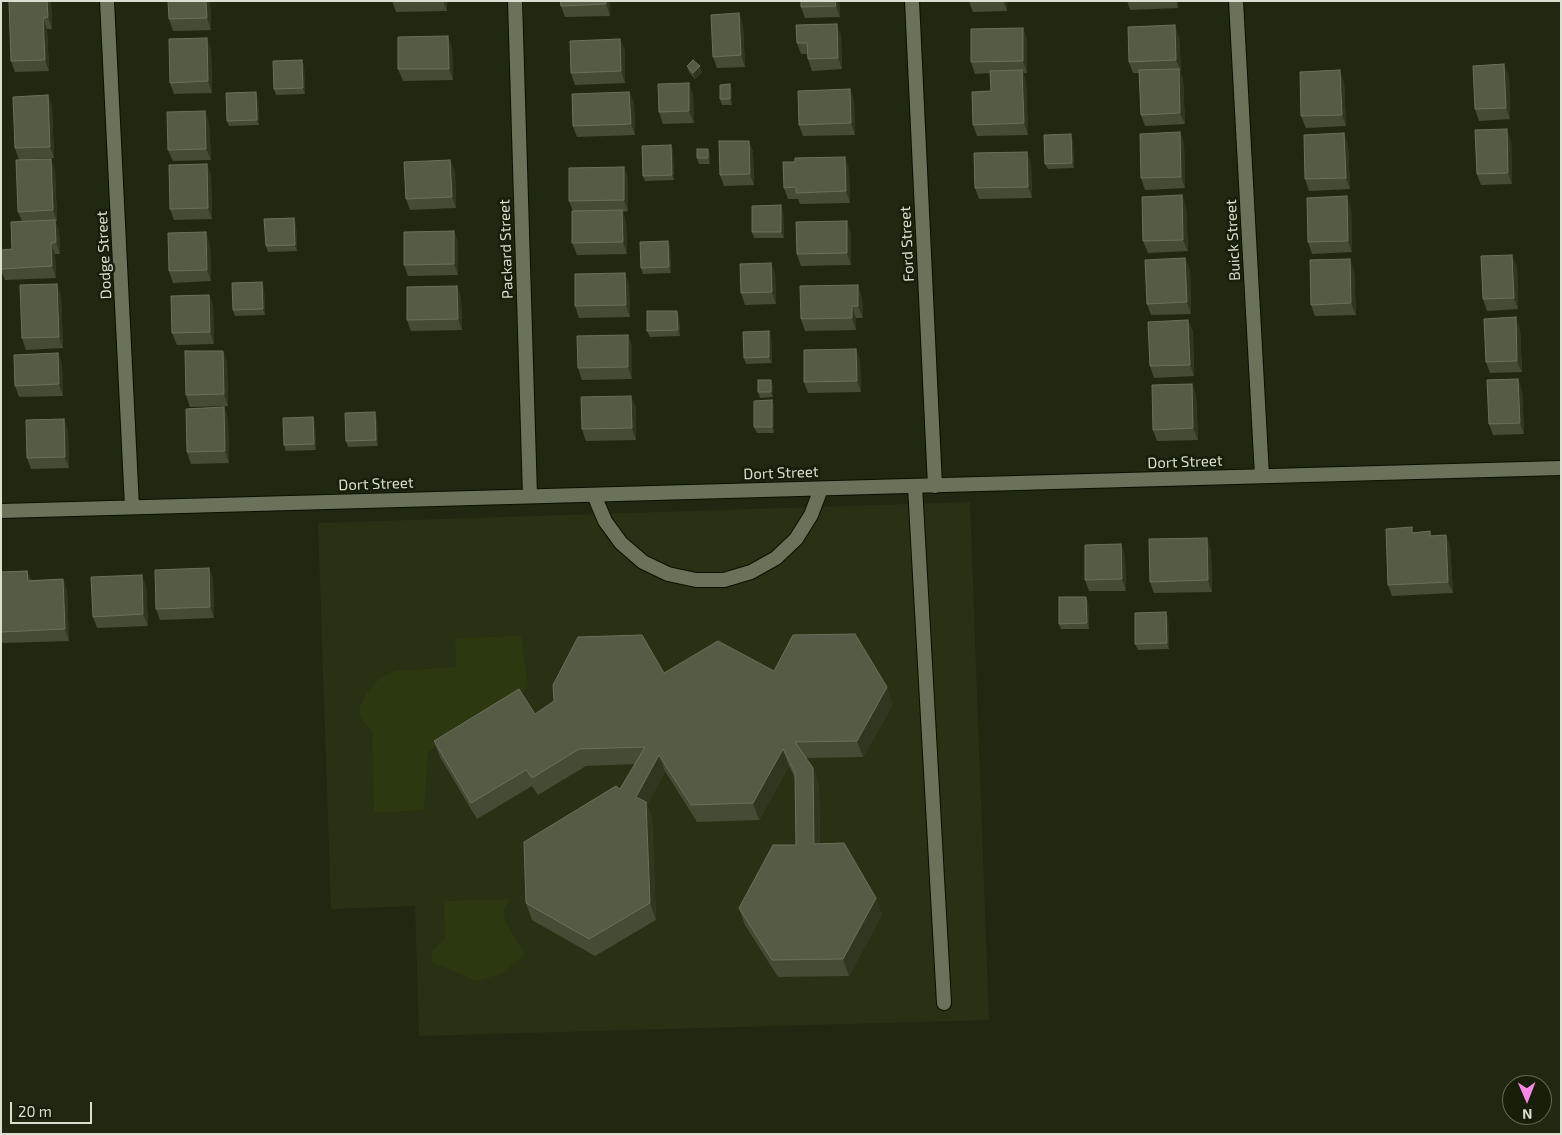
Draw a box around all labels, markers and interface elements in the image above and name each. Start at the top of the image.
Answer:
street label: Packard Street [495,199,517,299]
street label: Buick Street [1222,199,1244,281]
street label: Ford Street [896,206,918,282]
street label: Dodge Street [93,210,115,300]
street label: Dort Street [1147,452,1223,472]
street label: Dort Street [743,463,819,483]
street label: Dort Street [338,474,414,494]
north arrow [1502,1075,1552,1125]
scale bar [12,1092,95,1124]
text: 20 m [18,1102,52,1120]
text: N [1522,1106,1532,1123]

